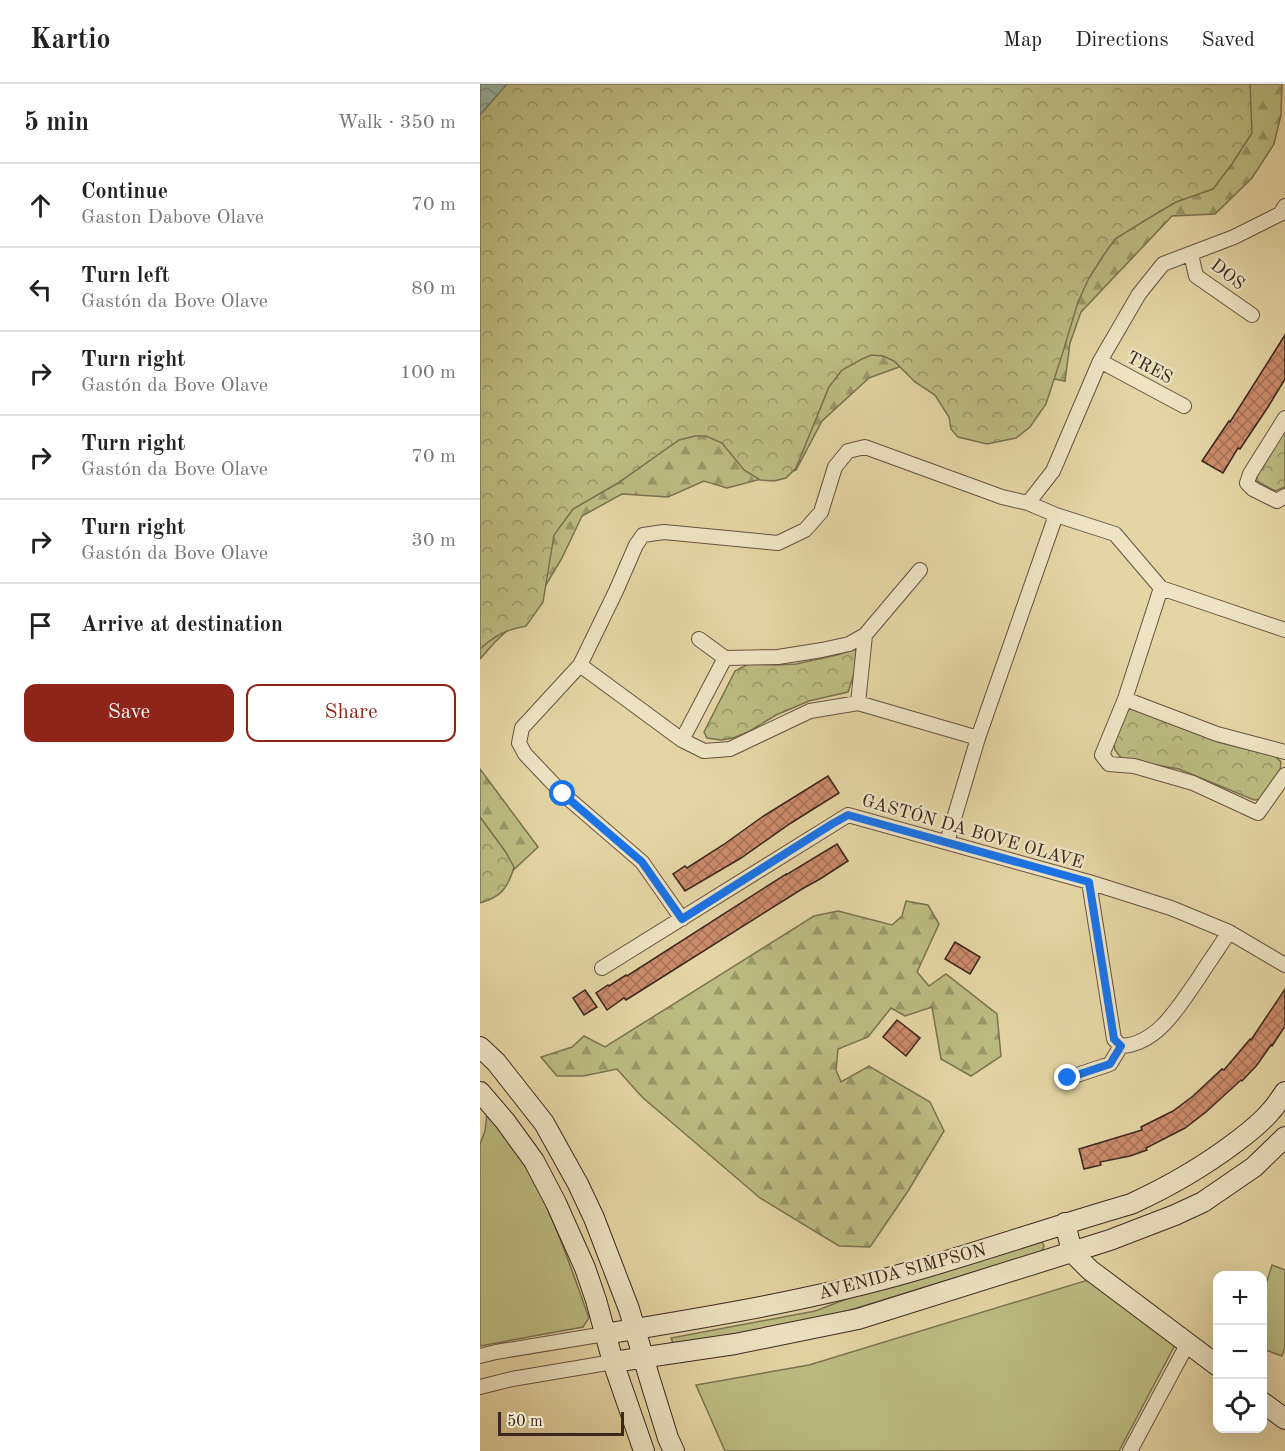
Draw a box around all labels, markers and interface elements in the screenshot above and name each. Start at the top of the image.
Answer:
text: Kartio [30,27,111,55]
text: Map [1003,30,1042,51]
text: Directions [1075,30,1169,51]
text: Saved [1202,30,1255,51]
text: 5 min [24,110,89,136]
text: Walk · 350 m [337,113,456,133]
text: Continue [81,181,168,203]
icon: ahead [24,189,57,222]
text: 70 m [411,195,456,215]
text: Gaston Dabove Olave [81,208,264,228]
street label: DOS [1207,256,1248,294]
text: Turn left [81,265,170,287]
icon: left [24,273,57,306]
text: 80 m [411,279,456,299]
text: Gastón da Bove Olave [81,292,268,312]
street label: TRES [1124,348,1176,387]
text: Turn right [81,349,185,371]
icon: right [24,357,57,390]
text: 100 m [400,363,456,383]
text: Gastón da Bove Olave [81,376,268,396]
text: Turn right [81,433,185,455]
icon: right [24,441,57,474]
text: 70 m [411,447,456,467]
text: Gastón da Bove Olave [81,460,268,480]
text: Turn right [81,517,185,539]
icon: right [24,525,57,558]
text: 30 m [411,531,456,551]
text: Gastón da Bove Olave [81,544,268,564]
icon: arrive [24,609,57,642]
text: Arrive at destination [81,614,283,636]
button: Save [24,684,234,742]
button: Share [246,684,456,742]
route start [549,780,575,806]
street label: GASTÓN DA BOVE OLAVE [860,787,1087,872]
route end [1054,1064,1080,1090]
street label: AVENIDA SIMPSON [816,1241,988,1303]
map controls [1213,1271,1267,1433]
button: + [1213,1271,1267,1325]
button: − [1213,1325,1267,1379]
button: locate [1213,1379,1267,1433]
scale bar [498,1409,624,1436]
text: 50 m [507,1414,543,1430]

